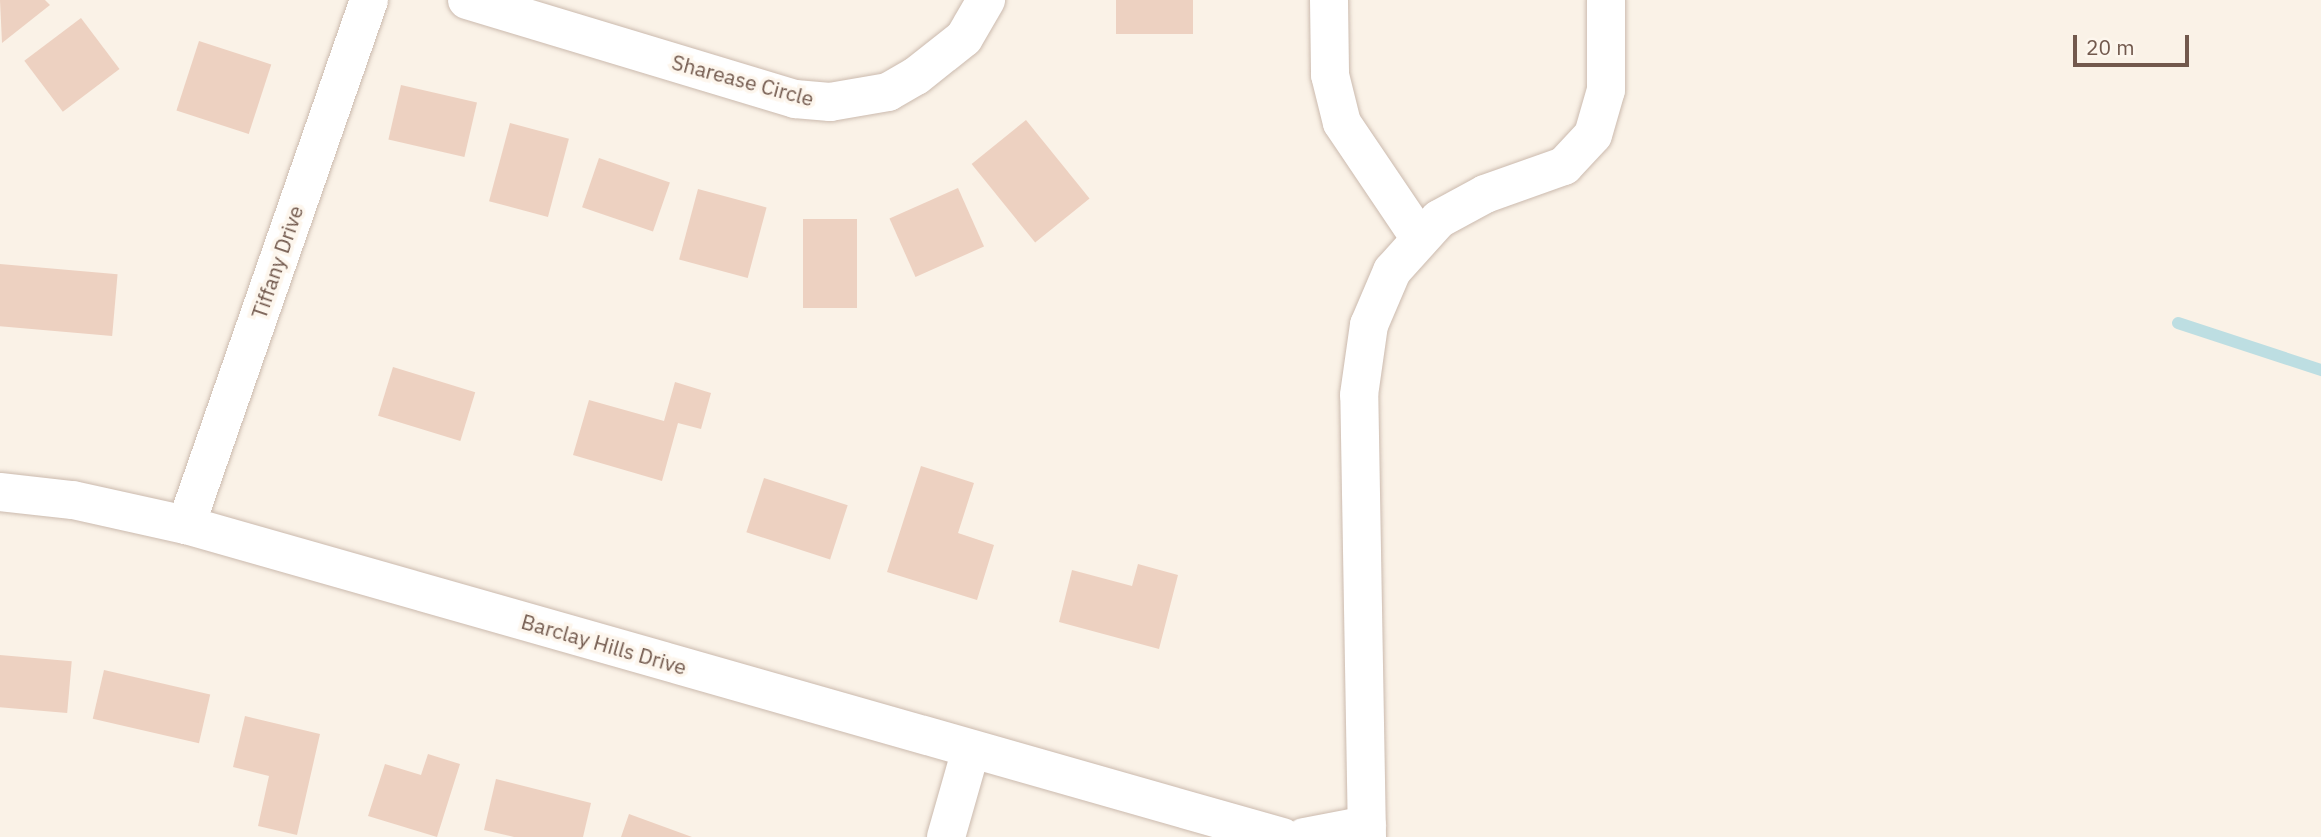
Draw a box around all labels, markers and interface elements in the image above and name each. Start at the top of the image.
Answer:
scale bar [2076,21,2192,65]
text: 20 m [2086,33,2135,61]
street label: Sharease Circle [669,49,817,111]
street label: Tiffany Drive [246,202,308,322]
street label: Barclay Hills Drive [518,608,690,680]

